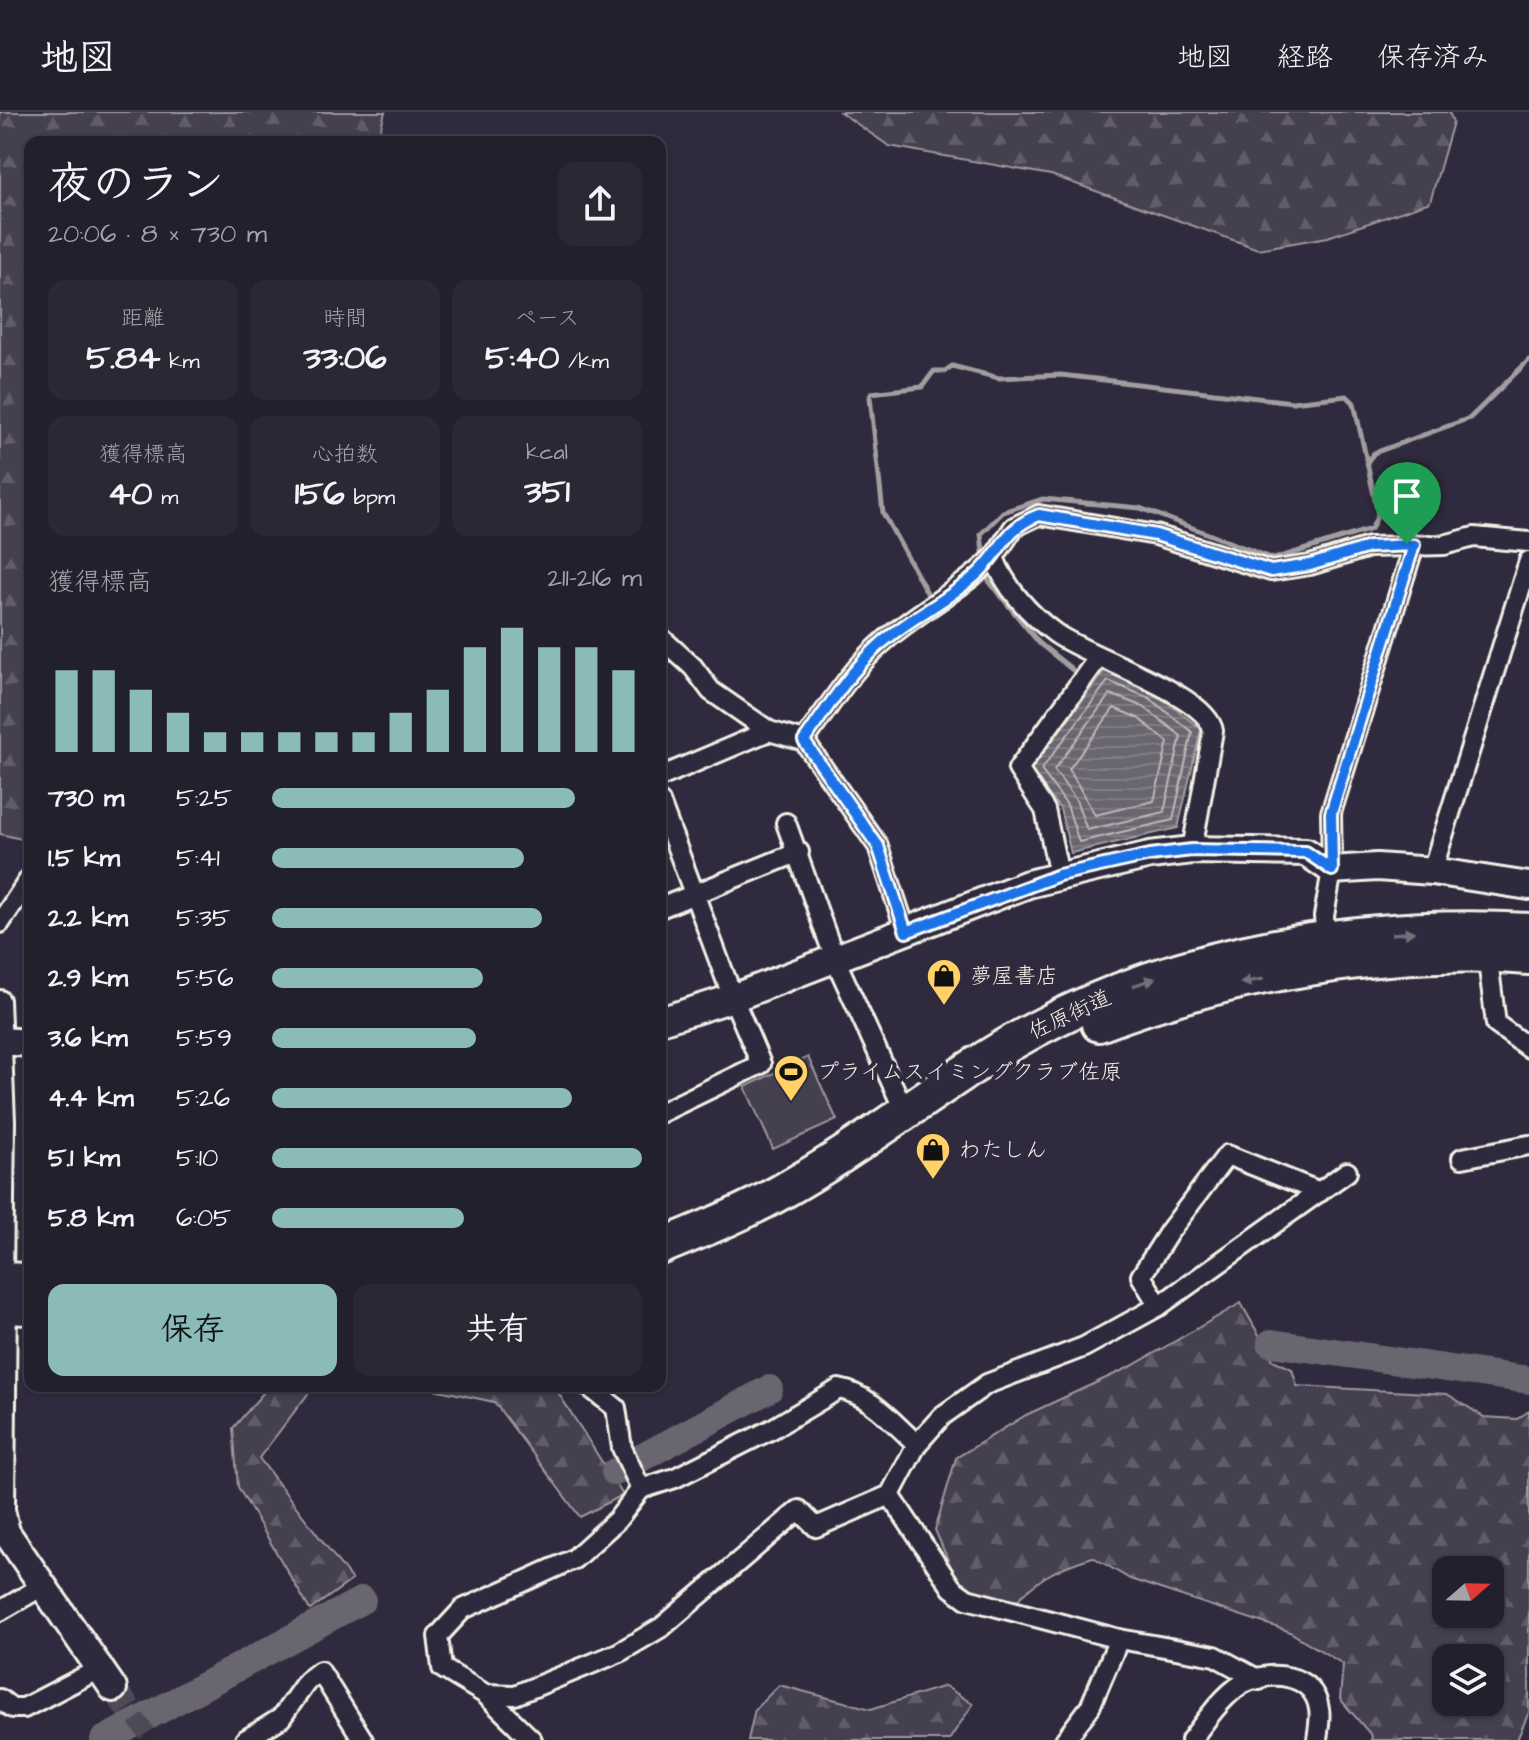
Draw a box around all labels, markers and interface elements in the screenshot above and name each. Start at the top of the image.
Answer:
text: 地図 [40,33,116,85]
text: 地図 [1177,38,1233,77]
text: 経路 [1277,38,1333,77]
text: 保存済み [1377,38,1489,77]
text: 夜のラン [48,155,224,216]
button: share [558,162,642,246]
text: 20:06 · 8 × 730 m [48,216,267,252]
text: 距離 [121,303,165,334]
text: 時間 [323,303,367,334]
text: ペース [515,303,579,334]
text: 5.84 [86,334,160,382]
text: 33:06 [303,334,387,382]
text: 5:40 [485,334,559,382]
text: km [160,346,200,377]
text: /km [559,346,609,377]
text: kcal [526,437,568,468]
text: 獲得標高 [99,439,187,470]
text: 心拍数 [312,439,378,470]
pin [1373,462,1441,544]
text: 351 [524,468,570,516]
text: 40 [108,470,152,518]
text: 156 [295,470,345,518]
icon: arrive [1385,474,1429,518]
text: m [152,482,178,513]
text: bpm [345,482,395,513]
text: 211–216 m [547,560,642,596]
text: 獲得標高 [48,564,152,600]
text: 730 m [48,780,124,816]
text: 5:25 [176,780,232,816]
text: 1.5 km [48,840,120,876]
text: 5:41 [176,840,220,876]
text: 2.2 km [48,900,128,936]
text: 5:35 [176,900,230,936]
one-way arrow [1391,926,1416,939]
shop icon: 夢屋書店 [925,957,963,1007]
text: 2.9 km [48,960,128,996]
text: 5:56 [176,960,233,996]
place label: 夢屋書店 [970,961,1058,992]
one-way arrow [1133,975,1157,987]
one-way arrow [1239,975,1264,987]
street label: 佐原街道 [1024,982,1116,1048]
text: 3.6 km [48,1020,128,1056]
text: 5:59 [176,1020,232,1056]
sports icon: プライムスイミングクラブ佐原 [772,1053,810,1103]
place label: プライムスイミングクラブ佐原 [817,1057,1122,1088]
text: 4.4 km [48,1080,134,1116]
text: 5:26 [176,1080,230,1116]
shop icon: わたしん [914,1131,952,1181]
place label: わたしん [959,1135,1047,1166]
text: 5.1 km [48,1140,120,1176]
text: 5:10 [176,1140,218,1176]
text: 5.8 km [48,1200,134,1236]
text: 6:05 [176,1200,231,1236]
button: 保存 [48,1284,337,1376]
button: 共有 [353,1284,642,1376]
north arrow [1432,1556,1504,1628]
map controls [1432,1556,1504,1716]
button: layers [1432,1644,1504,1716]

